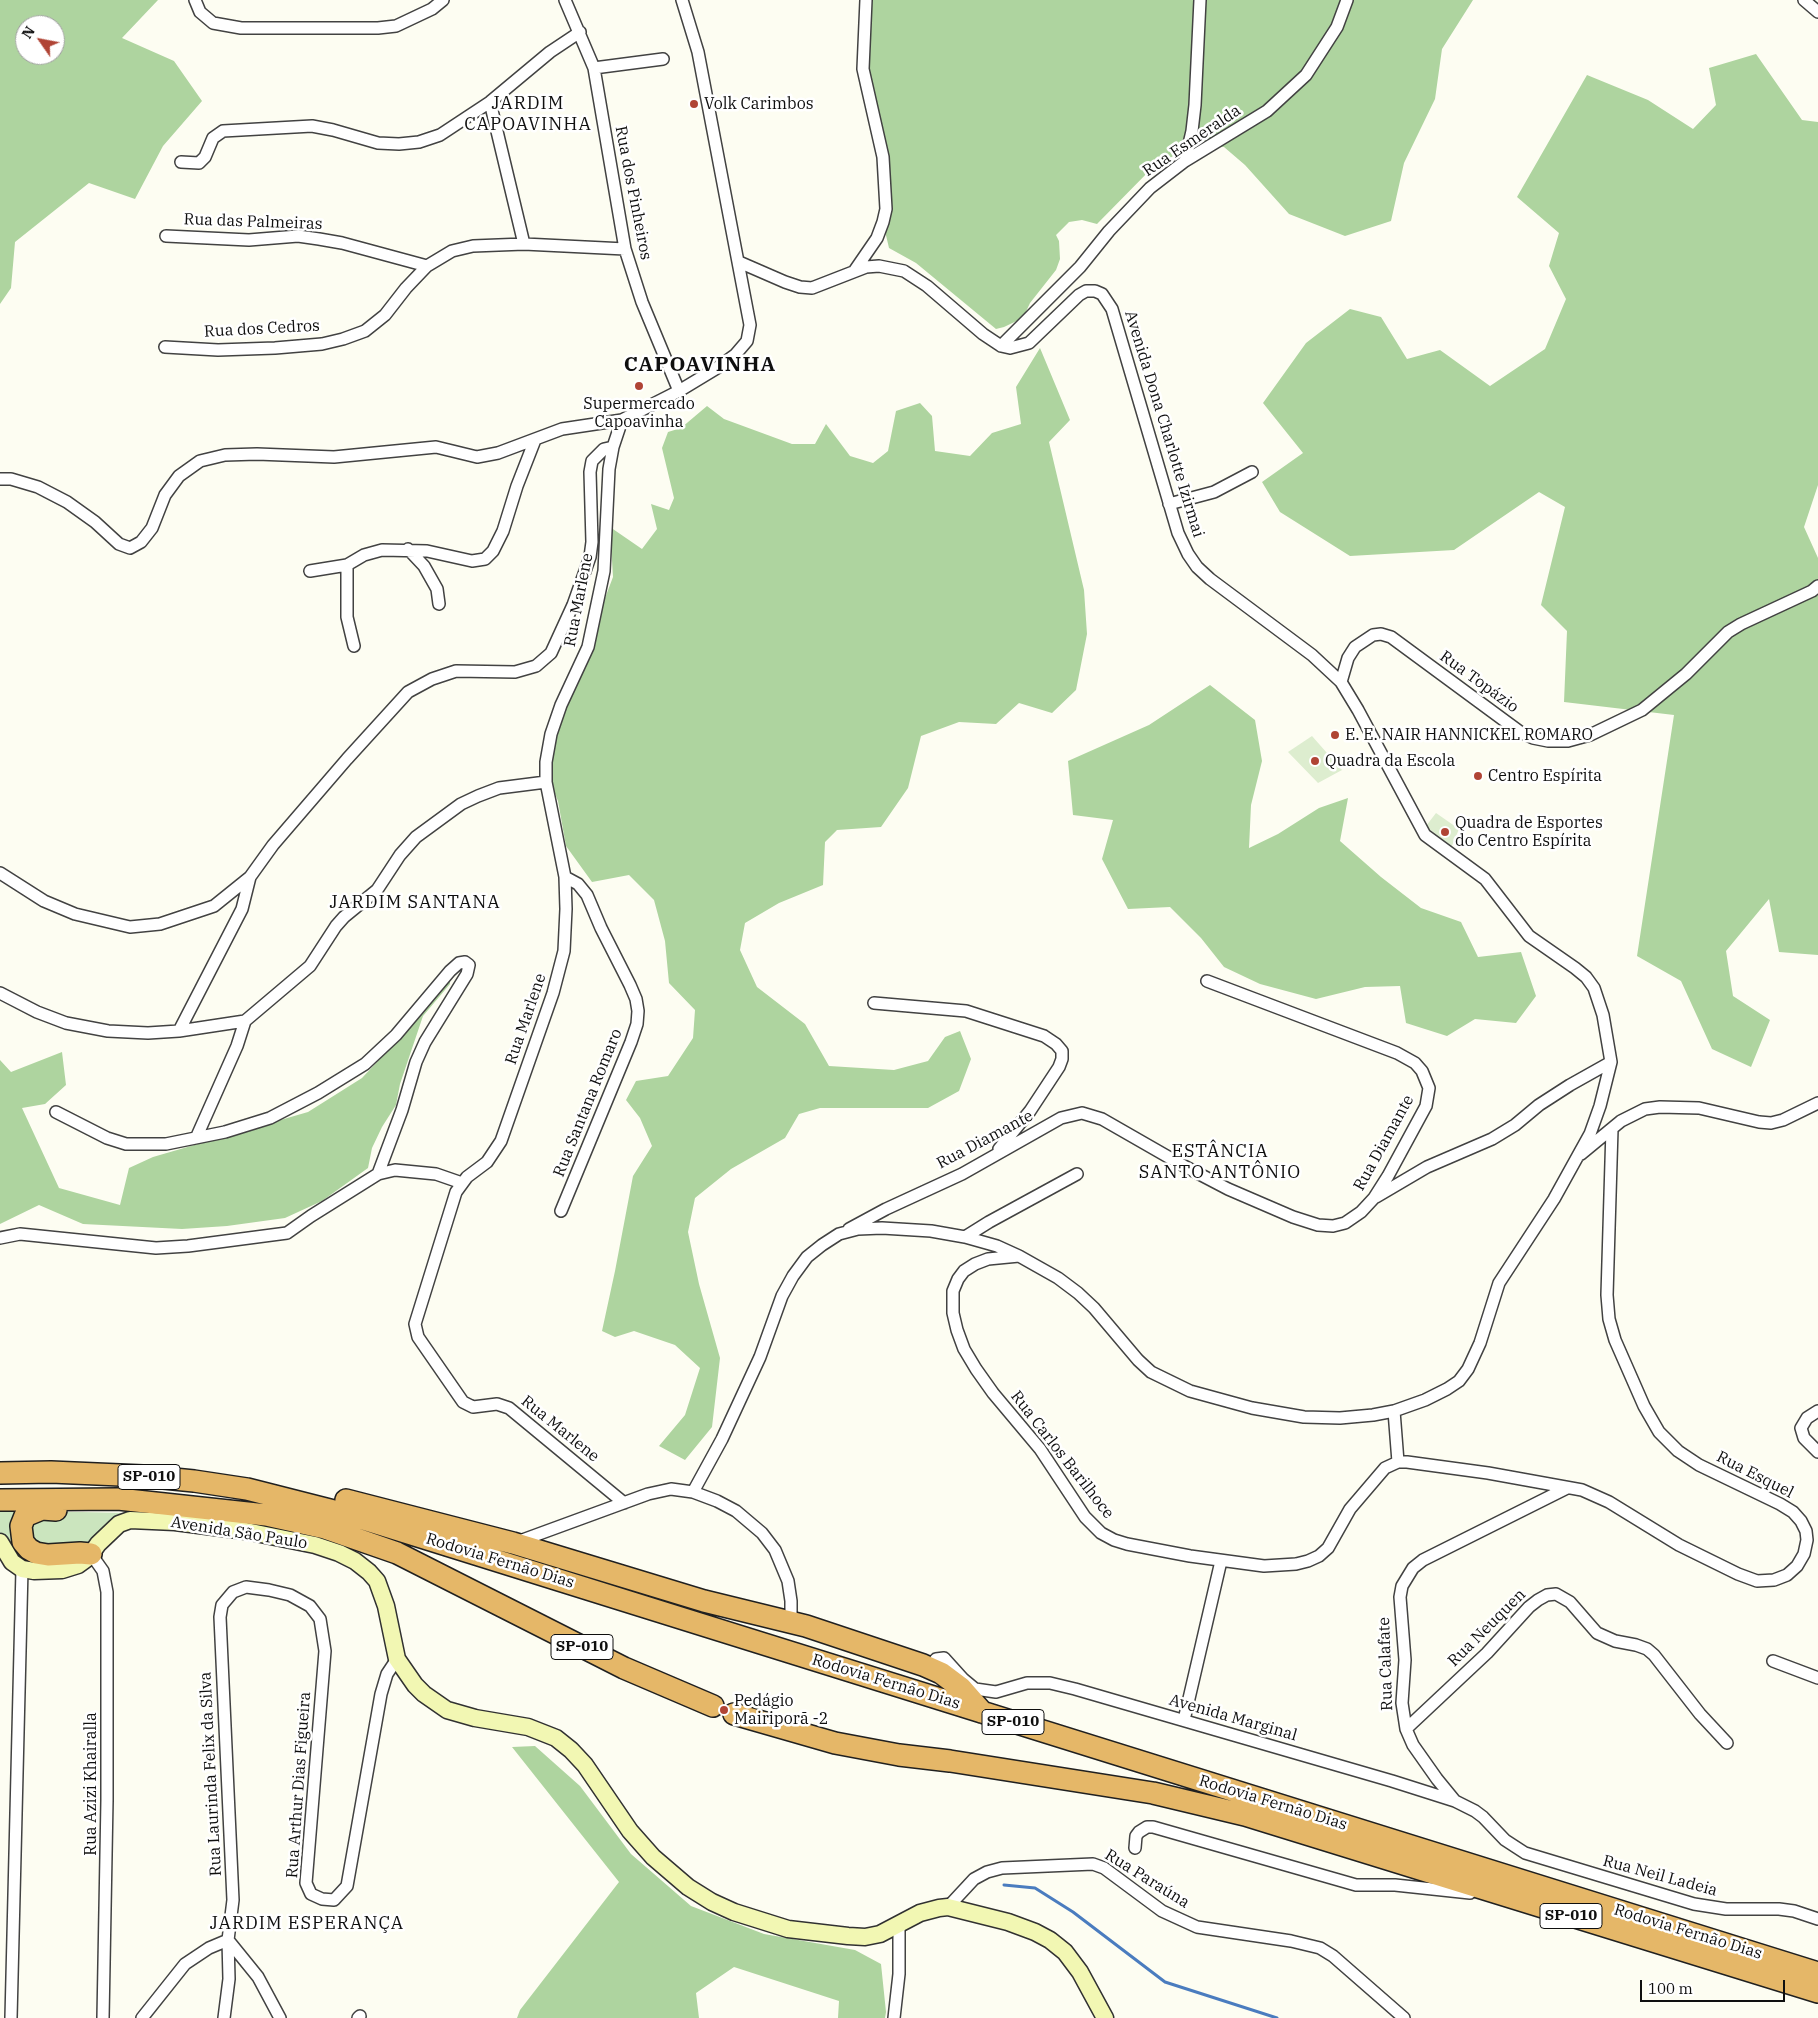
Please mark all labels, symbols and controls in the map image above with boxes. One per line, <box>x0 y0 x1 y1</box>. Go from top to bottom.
north arrow <box>15 15 65 65</box>
text: N <box>18 23 39 42</box>
district label: JARDIM CAPOAVINHA <box>463 93 593 136</box>
place label: Volk Carimbos <box>704 94 814 114</box>
marker: Volk Carimbos <box>688 98 700 110</box>
street label: Rua Esmeralda <box>1139 101 1245 181</box>
street label: Rua dos Pinheiros <box>611 124 655 262</box>
street label: Rua das Palmeiras <box>183 210 323 234</box>
street label: Avenida Dona Charlotte Izirmai <box>1120 308 1208 540</box>
street label: Rua dos Cedros <box>204 316 320 342</box>
district label: CAPOAVINHA <box>623 352 777 378</box>
marker: Supermercado Capoavinha <box>633 380 645 392</box>
place label: Supermercado Capoavinha <box>583 394 695 432</box>
street label: Rua Marlene <box>561 552 597 648</box>
street label: Rua Topázio <box>1436 647 1522 717</box>
place label: E. E. NAIR HANNICKEL ROMARO <box>1345 725 1593 745</box>
marker: E. E. NAIR HANNICKEL ROMARO <box>1329 729 1341 741</box>
place label: Quadra da Escola <box>1325 751 1455 771</box>
marker: Quadra da Escola <box>1309 755 1321 767</box>
place label: Centro Espírita <box>1488 766 1602 786</box>
marker: Centro Espírita <box>1472 770 1484 782</box>
place label: Quadra de Esportes do Centro Espírita <box>1455 813 1603 851</box>
marker: Quadra de Esportes do Centro Espírita <box>1439 826 1451 838</box>
district label: JARDIM SANTANA <box>328 892 502 914</box>
street label: Rua Marlene <box>501 971 551 1067</box>
street label: Rua Santana Romaro <box>549 1026 627 1180</box>
street label: Rua Diamante <box>1350 1092 1418 1194</box>
street label: Rua Diamante <box>933 1107 1037 1173</box>
district label: ESTÂNCIA SANTO ANTÔNIO <box>1137 1141 1303 1184</box>
street label: Rua Carlos Barilhoce <box>1006 1387 1118 1523</box>
street label: Rua Marlene <box>517 1392 603 1466</box>
street label: Rua Esquel <box>1713 1447 1797 1503</box>
road number: SP-010 <box>118 1464 180 1490</box>
street label: Avenida São Paulo <box>169 1513 309 1553</box>
street label: Rodovia Fernão Dias <box>424 1529 576 1593</box>
street label: Rua Neuquen <box>1444 1585 1530 1671</box>
street label: Rua Calafate <box>1375 1617 1397 1711</box>
road number: SP-010 <box>551 1634 613 1660</box>
street label: Rodovia Fernão Dias <box>810 1650 962 1714</box>
street label: Rua Laurinda Felix da Silva <box>196 1671 226 1877</box>
street label: Rua Arthur Dias Figueira <box>283 1691 315 1879</box>
place label: Pedágio Mairiporã -2 <box>734 1691 828 1729</box>
street label: Avenida Marginal <box>1167 1691 1299 1745</box>
marker: Pedágio Mairiporã -2 <box>718 1704 730 1716</box>
road number: SP-010 <box>982 1710 1044 1734</box>
street label: Rua Azizi Khairalla <box>81 1712 101 1856</box>
street label: Rodovia Fernão Dias <box>1197 1771 1349 1835</box>
street label: Rua Paraúna <box>1101 1845 1193 1913</box>
street label: Rua Neil Ladeia <box>1601 1851 1719 1901</box>
street label: Rodovia Fernão Dias <box>1612 1900 1764 1964</box>
road number: SP-010 <box>1540 1904 1602 1928</box>
district label: JARDIM ESPERANÇA <box>208 1913 406 1935</box>
scale bar <box>1643 1970 1788 2002</box>
text: 100 m <box>1648 1979 1693 1998</box>

